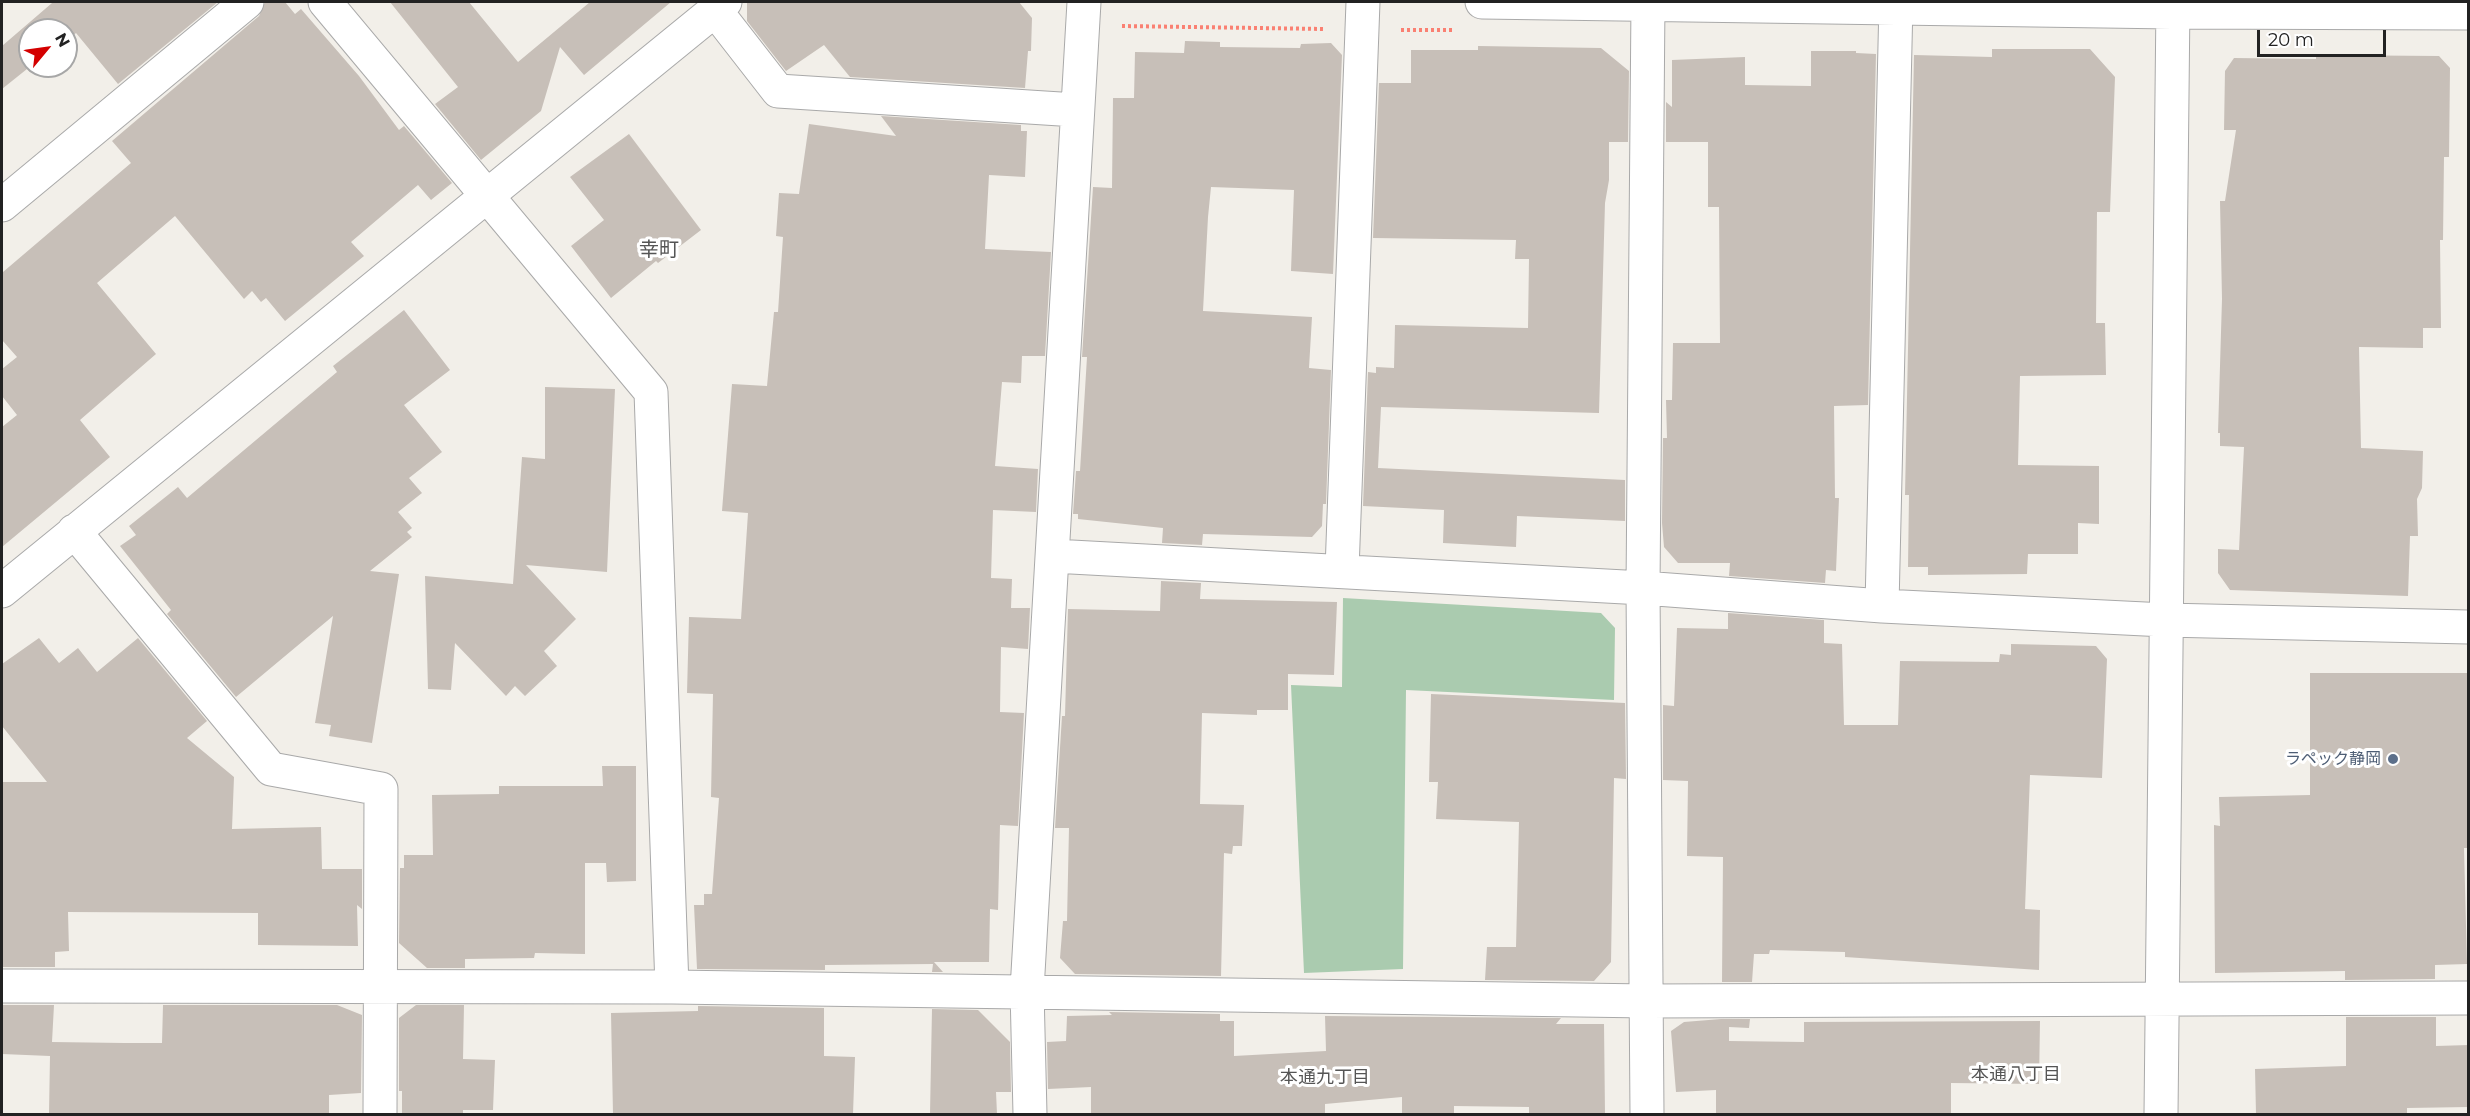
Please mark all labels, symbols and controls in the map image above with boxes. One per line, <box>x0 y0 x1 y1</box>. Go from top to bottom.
north arrow <box>18 18 78 78</box>
scale bar <box>2260 18 2389 56</box>
text: 20 m <box>2268 29 2314 51</box>
text: N <box>51 30 74 50</box>
district label: 幸町 <box>639 238 679 262</box>
place label: ラペック静岡 <box>2285 749 2381 769</box>
marker: ラペック静岡 <box>2386 752 2400 766</box>
district label: 本通八丁目 <box>1971 1064 2061 1086</box>
district label: 本通九丁目 <box>1280 1067 1370 1089</box>

